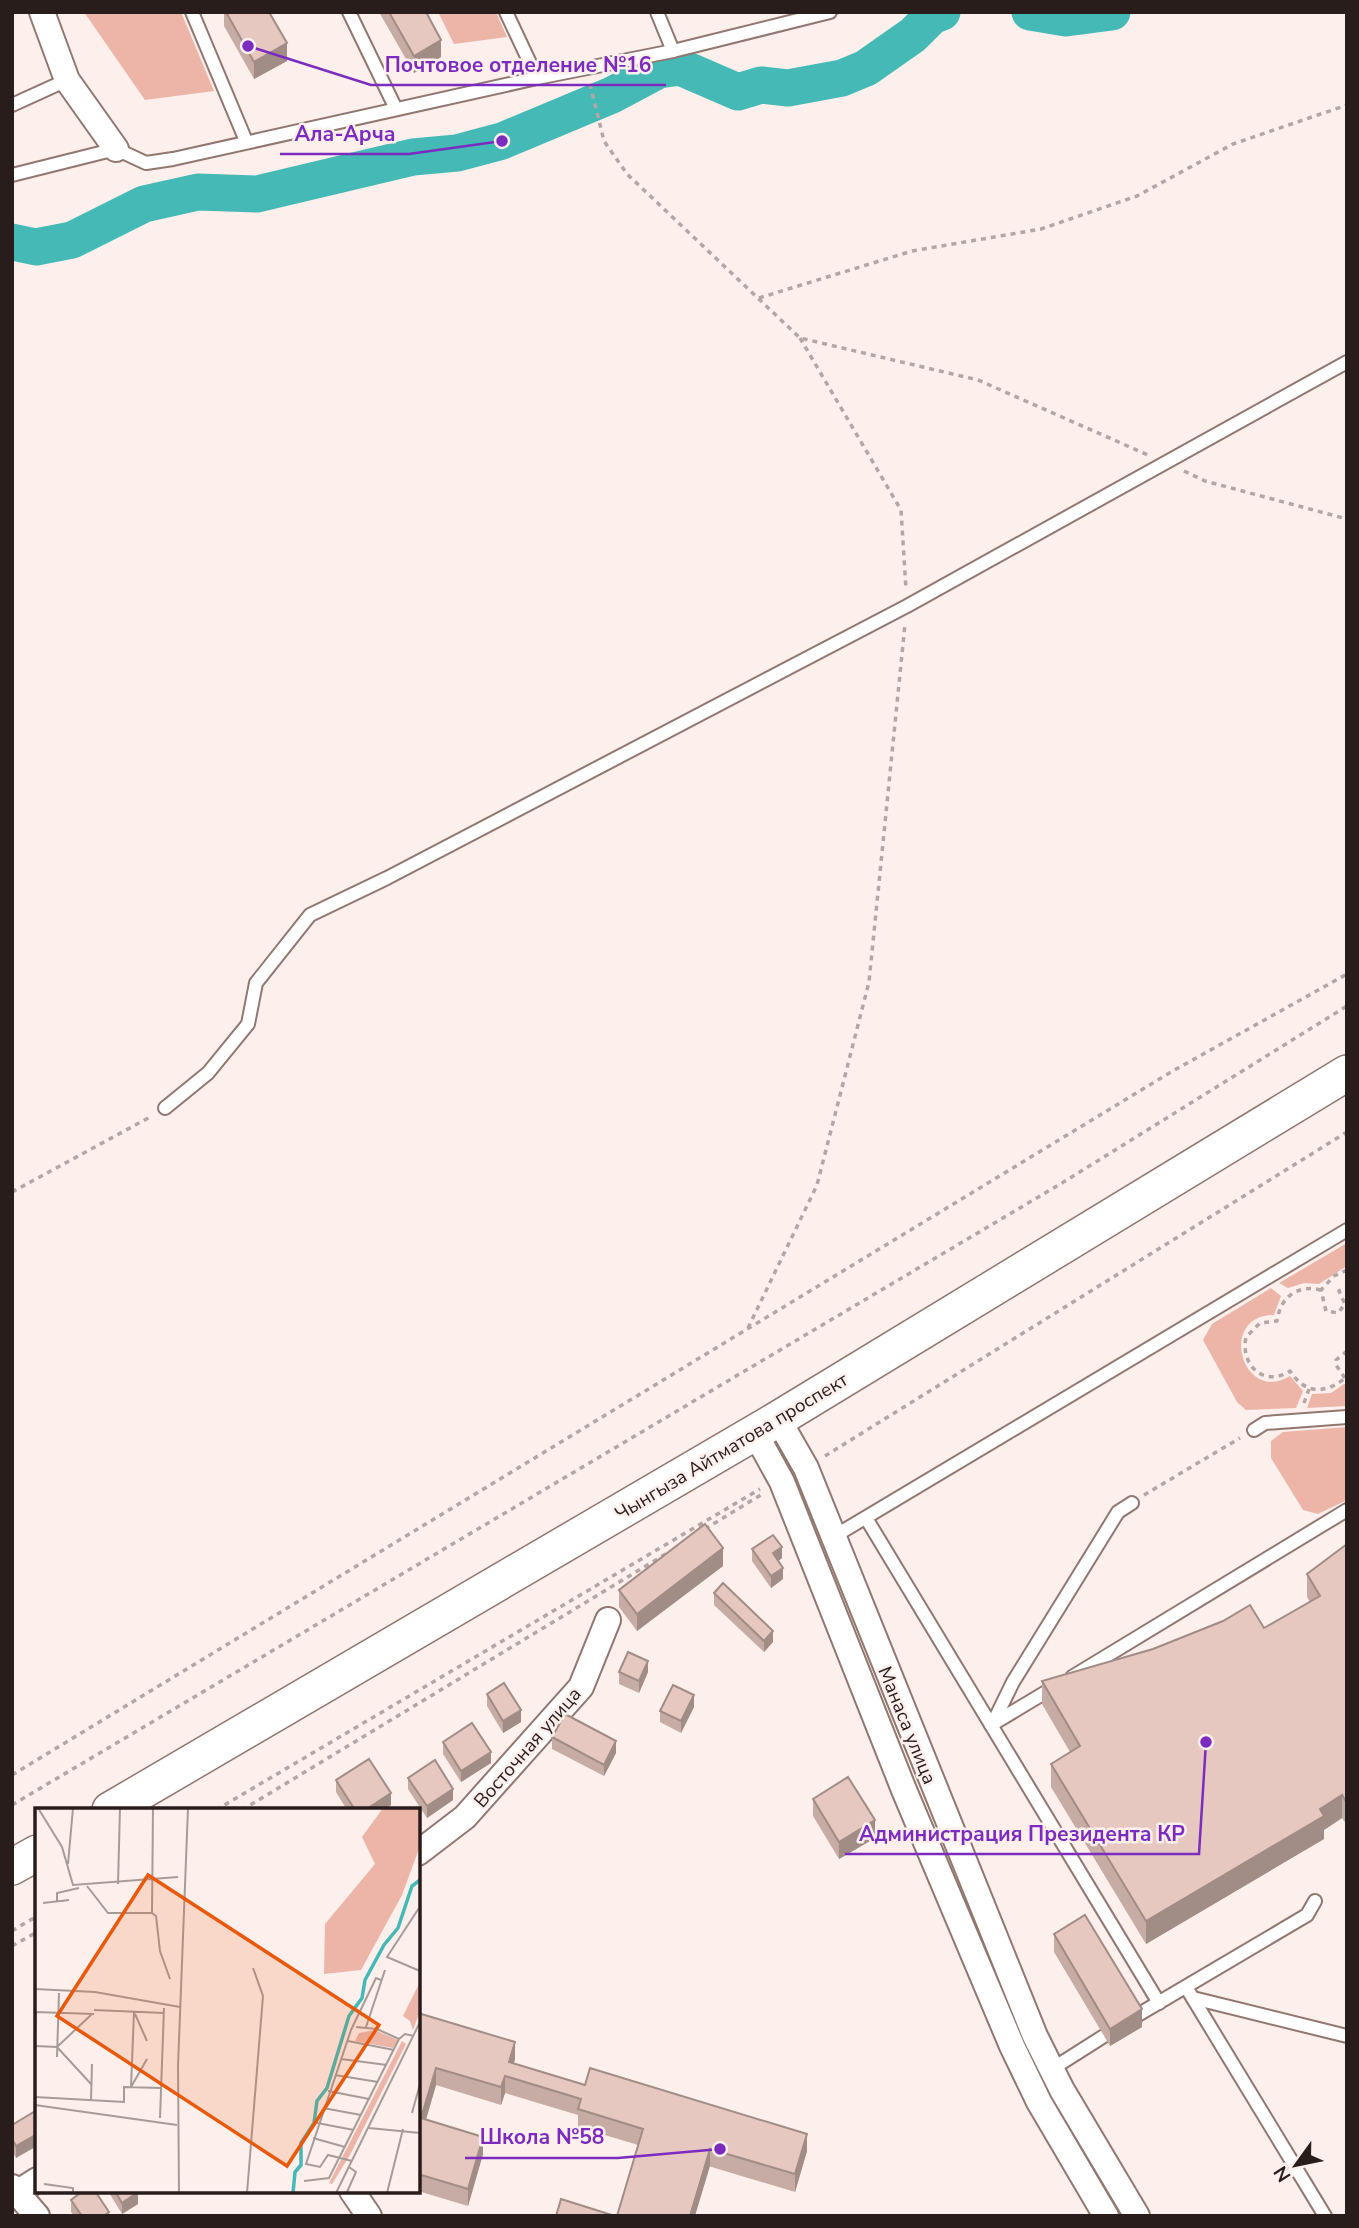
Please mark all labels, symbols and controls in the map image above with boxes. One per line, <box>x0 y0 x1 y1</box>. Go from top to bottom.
callout: Почтовое отделение №16 <box>371 43 666 85</box>
text: Почтовое отделение №16 <box>385 51 651 79</box>
callout: Ала-Арча <box>280 112 409 154</box>
text: Ала-Арча <box>294 120 396 148</box>
street label: Чынгыза Айтматова проспект <box>610 1367 853 1527</box>
street label: Манаса улица <box>872 1663 943 1788</box>
street label: Восточная улица <box>468 1682 587 1813</box>
inset map <box>35 1808 420 2193</box>
callout: Администрация Президента КР <box>845 1812 1199 1854</box>
text: Администрация Президента КР <box>859 1820 1185 1848</box>
callout: Школа №58 <box>465 2116 618 2158</box>
text: Школа №58 <box>480 2123 604 2151</box>
north arrow <box>1261 2130 1331 2200</box>
text: N <box>1268 2161 1297 2187</box>

